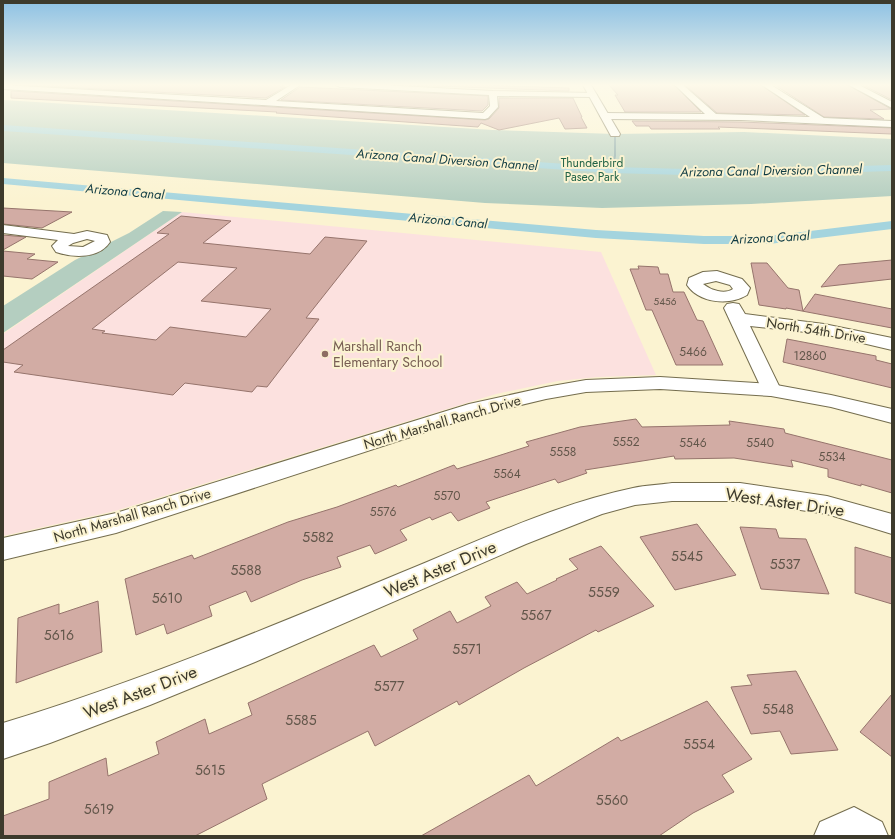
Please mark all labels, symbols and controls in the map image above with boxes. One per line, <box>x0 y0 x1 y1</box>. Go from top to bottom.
water label: Arizona Canal Diversion Channel <box>355 144 539 175</box>
park label: Thunderbird Paseo Park <box>561 154 623 186</box>
water label: Arizona Canal Diversion Channel <box>679 159 863 182</box>
water label: Arizona Canal <box>84 179 166 204</box>
water label: Arizona Canal <box>407 208 489 233</box>
water label: Arizona Canal <box>729 226 811 249</box>
house number: 5456 <box>654 294 677 309</box>
street label: North 54th Drive <box>765 312 867 348</box>
place label: Marshall Ranch Elementary School <box>333 336 443 372</box>
house number: 5466 <box>679 343 707 361</box>
house number: 12860 <box>794 347 826 365</box>
marker: Marshall Ranch Elementary School <box>320 349 330 359</box>
street label: North Marshall Ranch Drive <box>361 390 523 454</box>
house number: 5552 <box>612 433 640 451</box>
house number: 5546 <box>679 434 707 452</box>
house number: 5540 <box>746 434 774 452</box>
house number: 5558 <box>550 443 576 461</box>
house number: 5534 <box>818 448 846 466</box>
house number: 5564 <box>493 465 521 483</box>
street label: West Aster Drive <box>724 482 846 522</box>
street label: North Marshall Ranch Drive <box>51 483 213 547</box>
house number: 5570 <box>433 487 461 505</box>
house number: 5576 <box>370 503 396 521</box>
house number: 5582 <box>302 527 334 547</box>
street label: West Aster Drive <box>380 534 500 603</box>
house number: 5545 <box>671 546 703 566</box>
house number: 5537 <box>770 554 801 574</box>
house number: 5588 <box>230 560 262 580</box>
house number: 5559 <box>588 582 620 602</box>
house number: 5610 <box>152 588 182 608</box>
house number: 5567 <box>520 605 552 625</box>
house number: 5616 <box>44 625 74 645</box>
house number: 5571 <box>452 639 482 659</box>
street label: West Aster Drive <box>80 659 200 725</box>
house number: 5577 <box>374 676 405 696</box>
house number: 5548 <box>762 699 794 719</box>
house number: 5585 <box>285 710 317 730</box>
house number: 5554 <box>683 734 715 754</box>
house number: 5615 <box>195 760 225 780</box>
house number: 5560 <box>596 790 628 810</box>
house number: 5619 <box>84 799 114 819</box>

